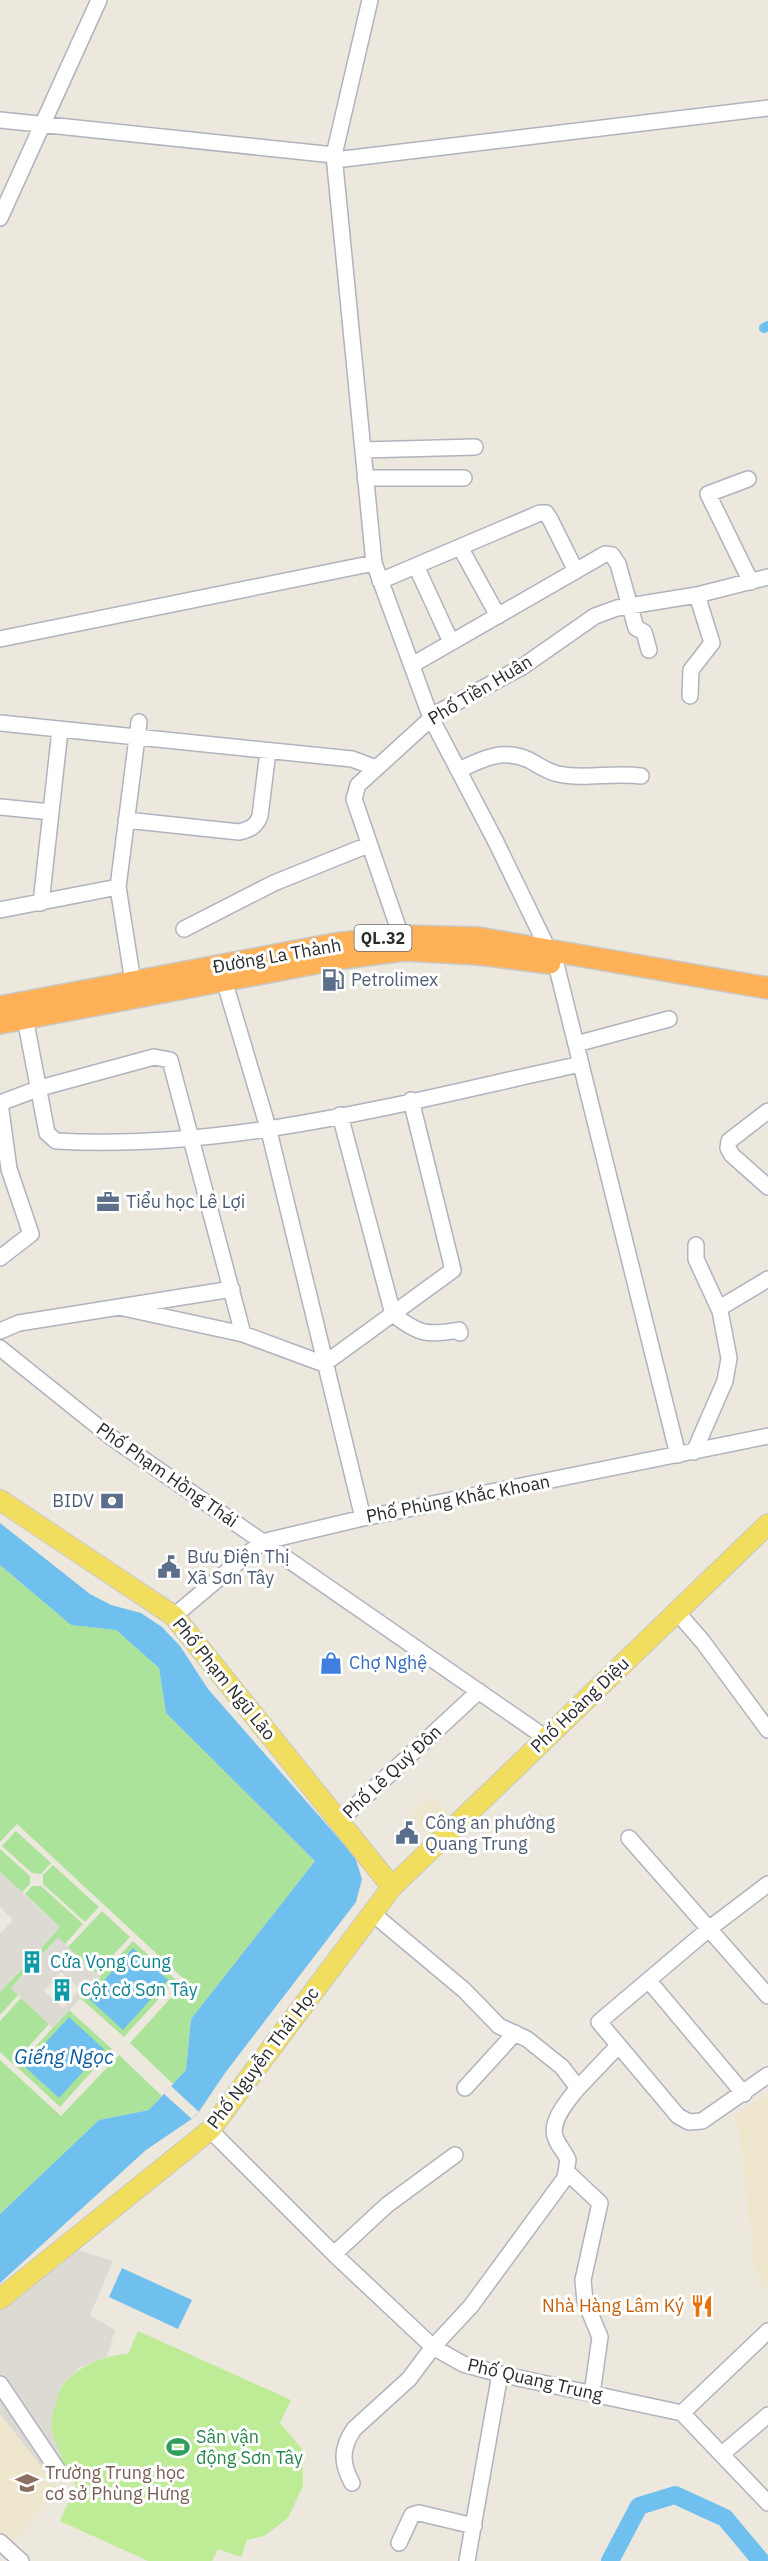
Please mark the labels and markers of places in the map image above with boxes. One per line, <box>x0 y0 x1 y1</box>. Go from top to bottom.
fuel station icon: Petrolimex <box>320 967 346 993</box>
place label: Petrolimex <box>351 968 438 991</box>
office icon: Tiểu học Lê Lợi <box>95 1189 121 1215</box>
place label: Tiểu học Lê Lợi <box>126 1190 245 1213</box>
bank icon: BIDV <box>99 1488 125 1514</box>
place label: BIDV <box>52 1489 94 1512</box>
place label: Bưu Điện Thị Xã Sơn Tây <box>187 1545 289 1589</box>
public building icon: Bưu Điện Thị Xã Sơn Tây <box>156 1554 182 1580</box>
shop icon: Chợ Nghệ <box>318 1650 344 1676</box>
place label: Chợ Nghệ <box>349 1651 427 1674</box>
place label: Công an phường Quang Trung <box>425 1811 556 1855</box>
public building icon: Công an phường Quang Trung <box>394 1820 420 1846</box>
building icon: Cửa Vọng Cung <box>19 1949 45 1975</box>
place label: Cửa Vọng Cung <box>50 1950 171 1973</box>
building icon: Cột cờ Sơn Tây <box>49 1977 75 2003</box>
place label: Cột cờ Sơn Tây <box>80 1978 198 2001</box>
restaurant icon: Nhà Hàng Lâm Ký <box>689 2293 715 2319</box>
place label: Nhà Hàng Lâm Ký <box>542 2294 684 2317</box>
place label: Sân vận động Sơn Tây <box>196 2425 303 2469</box>
sports icon: Sân vận động Sơn Tây <box>165 2434 191 2460</box>
place label: Trường Trung học cơ sở Phùng Hưng <box>45 2461 190 2505</box>
school or university icon: Trường Trung học cơ sở Phùng Hưng <box>14 2470 40 2496</box>

